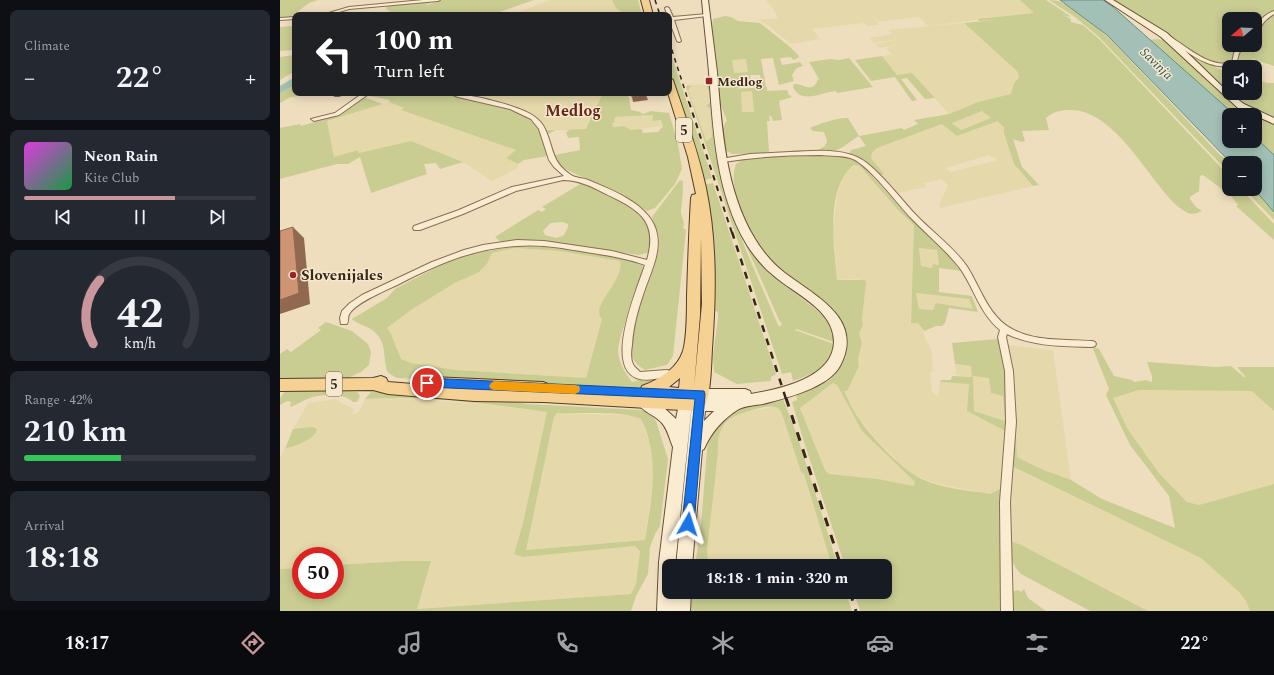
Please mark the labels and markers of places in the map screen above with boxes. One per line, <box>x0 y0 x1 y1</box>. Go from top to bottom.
place label: Medlog <box>717 72 763 92</box>
marker: Medlog <box>704 76 714 86</box>
place label: Slovenijales <box>301 264 383 287</box>
marker: Slovenijales <box>288 270 298 280</box>
pin <box>410 366 444 400</box>

